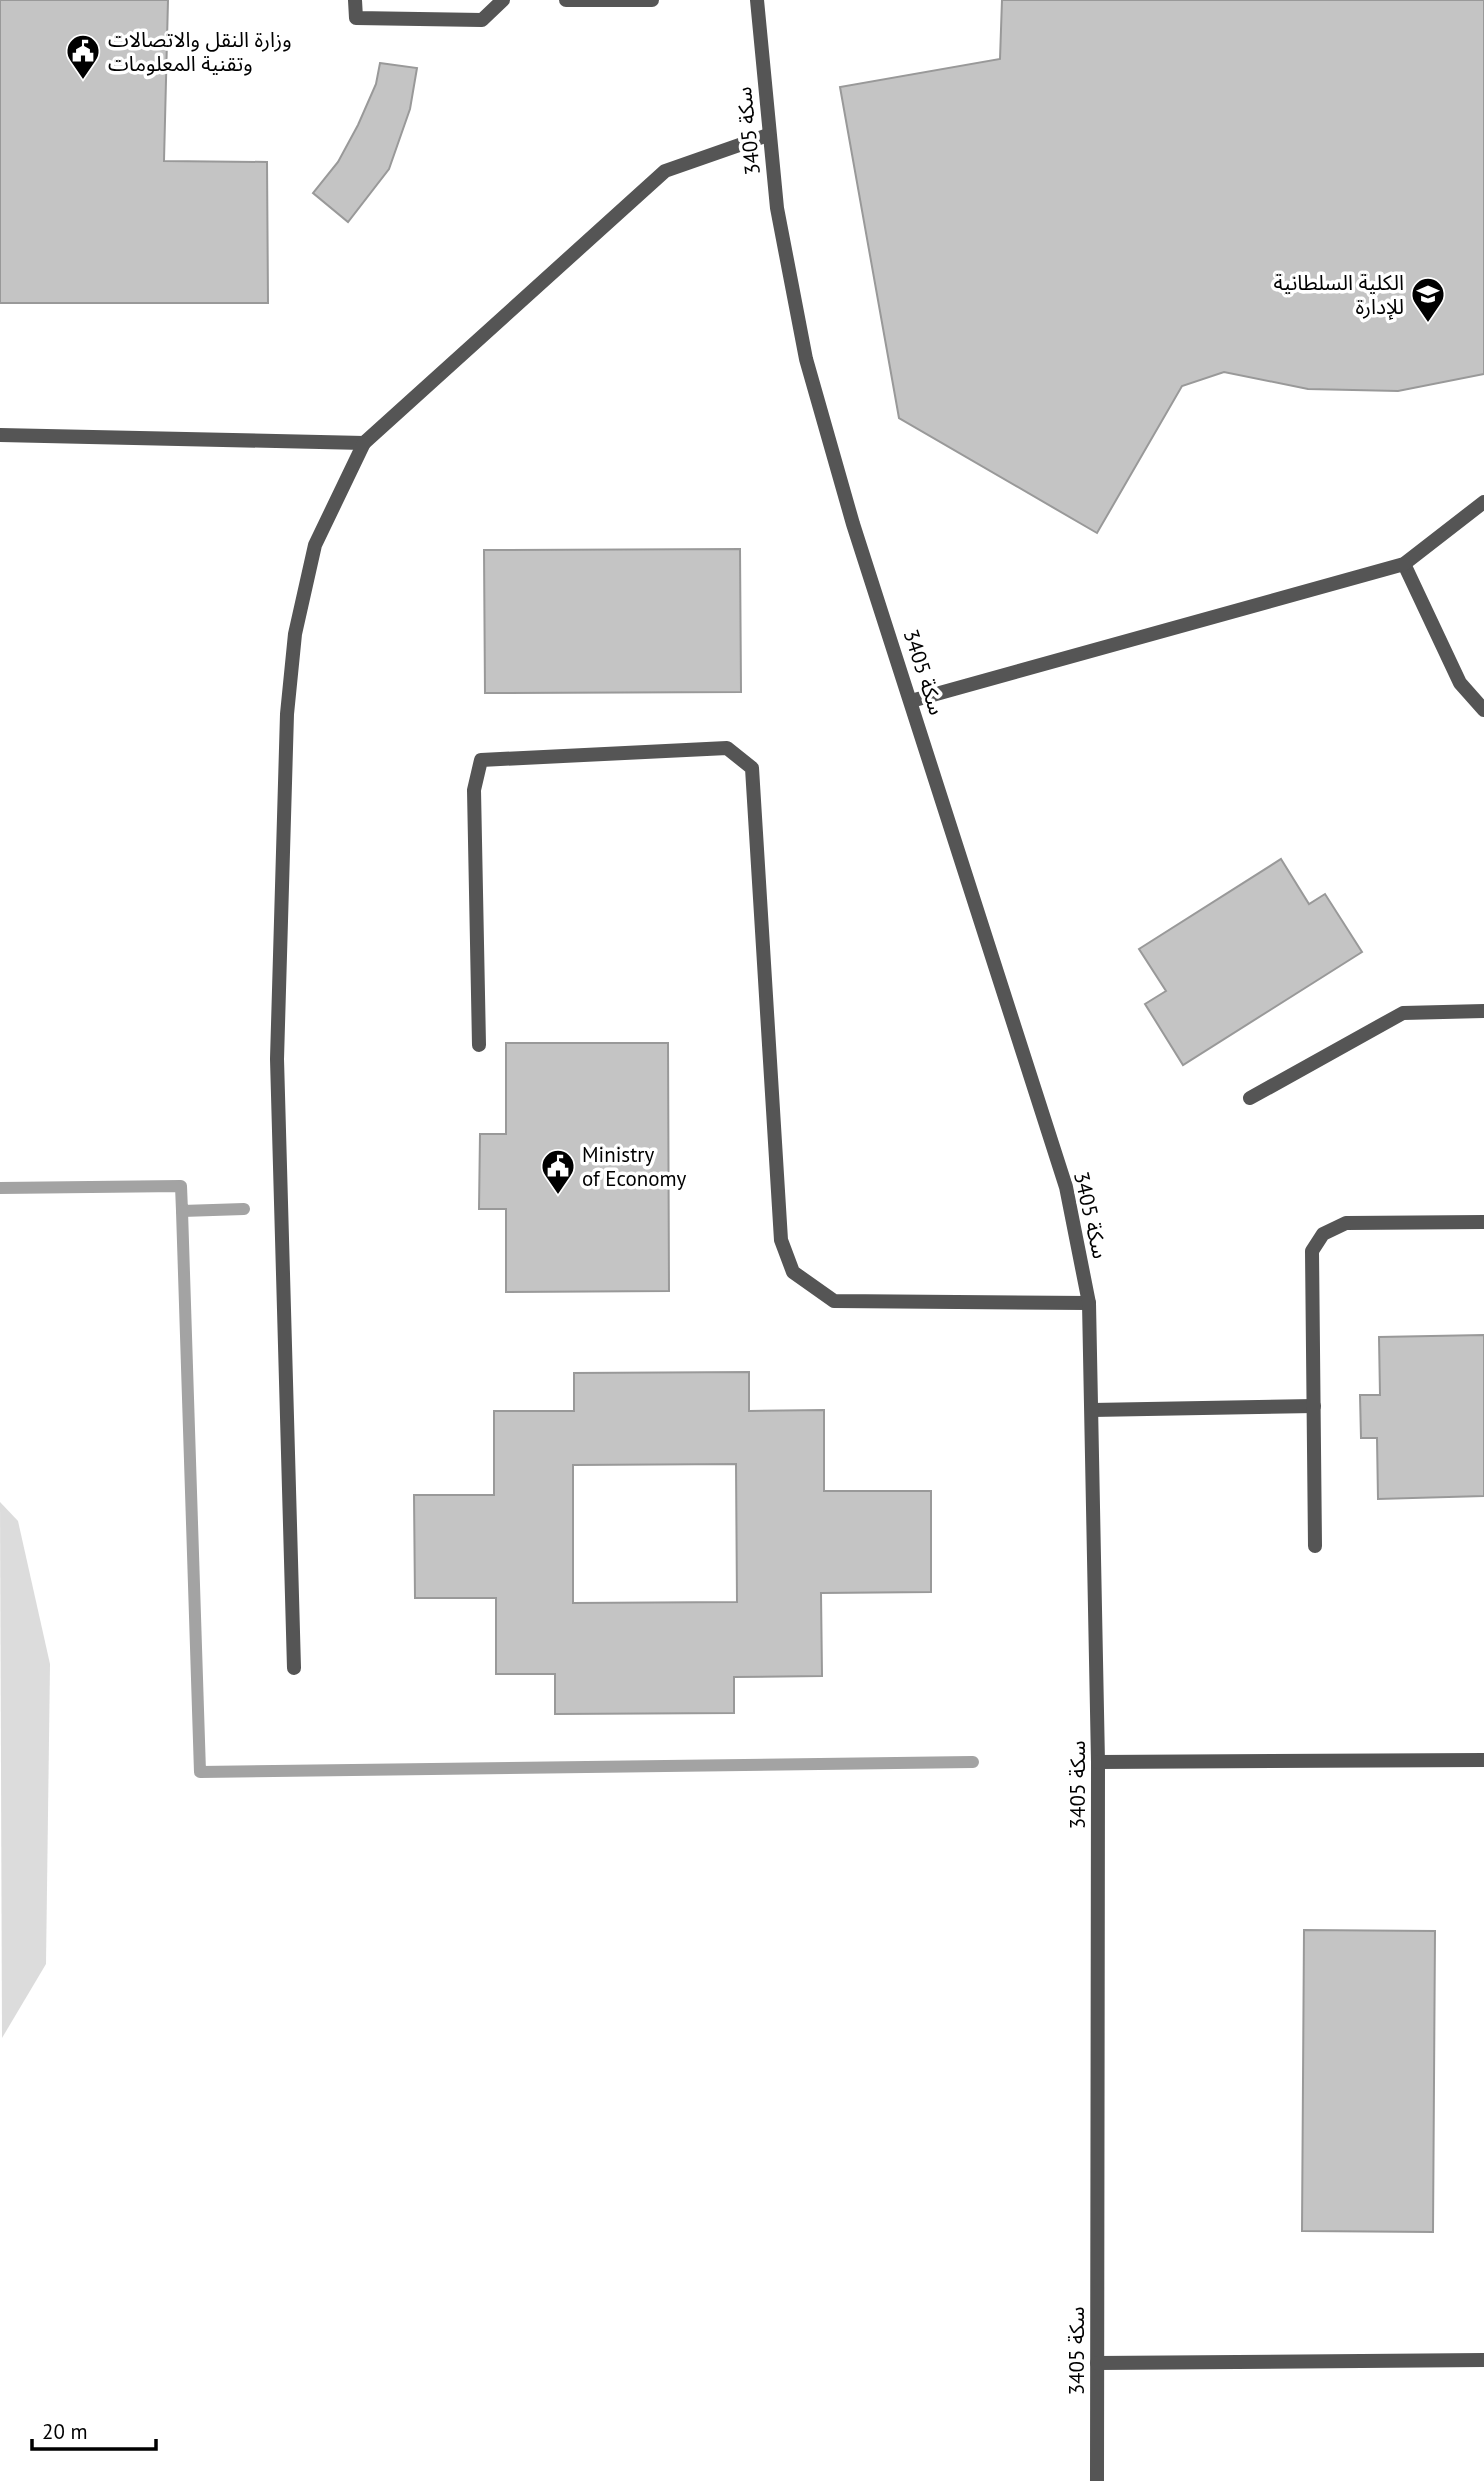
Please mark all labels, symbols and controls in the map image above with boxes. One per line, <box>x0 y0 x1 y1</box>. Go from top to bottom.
place label: وزارة النقل والاتصالات وتقنية المعلومات <box>108 26 292 77</box>
public building icon: وزارة النقل والاتصالات وتقنية المعلومات <box>64 32 102 81</box>
street label: سكة 3405 <box>730 85 766 177</box>
place label: الكلية السلطانية للإدارة <box>1274 269 1404 320</box>
school or university icon: الكلية السلطانية للإدارة <box>1409 275 1447 324</box>
street label: سكة 3405 <box>897 626 951 718</box>
place label: Ministry of Economy <box>582 1141 687 1192</box>
public building icon: Ministry of Economy <box>539 1147 577 1196</box>
street label: سكة 3405 <box>1068 1169 1114 1261</box>
street label: سكة 3405 <box>1064 1741 1091 1829</box>
street label: سكة 3405 <box>1063 2307 1090 2395</box>
scale bar <box>32 2408 156 2452</box>
text: 20 m <box>42 2418 88 2445</box>

